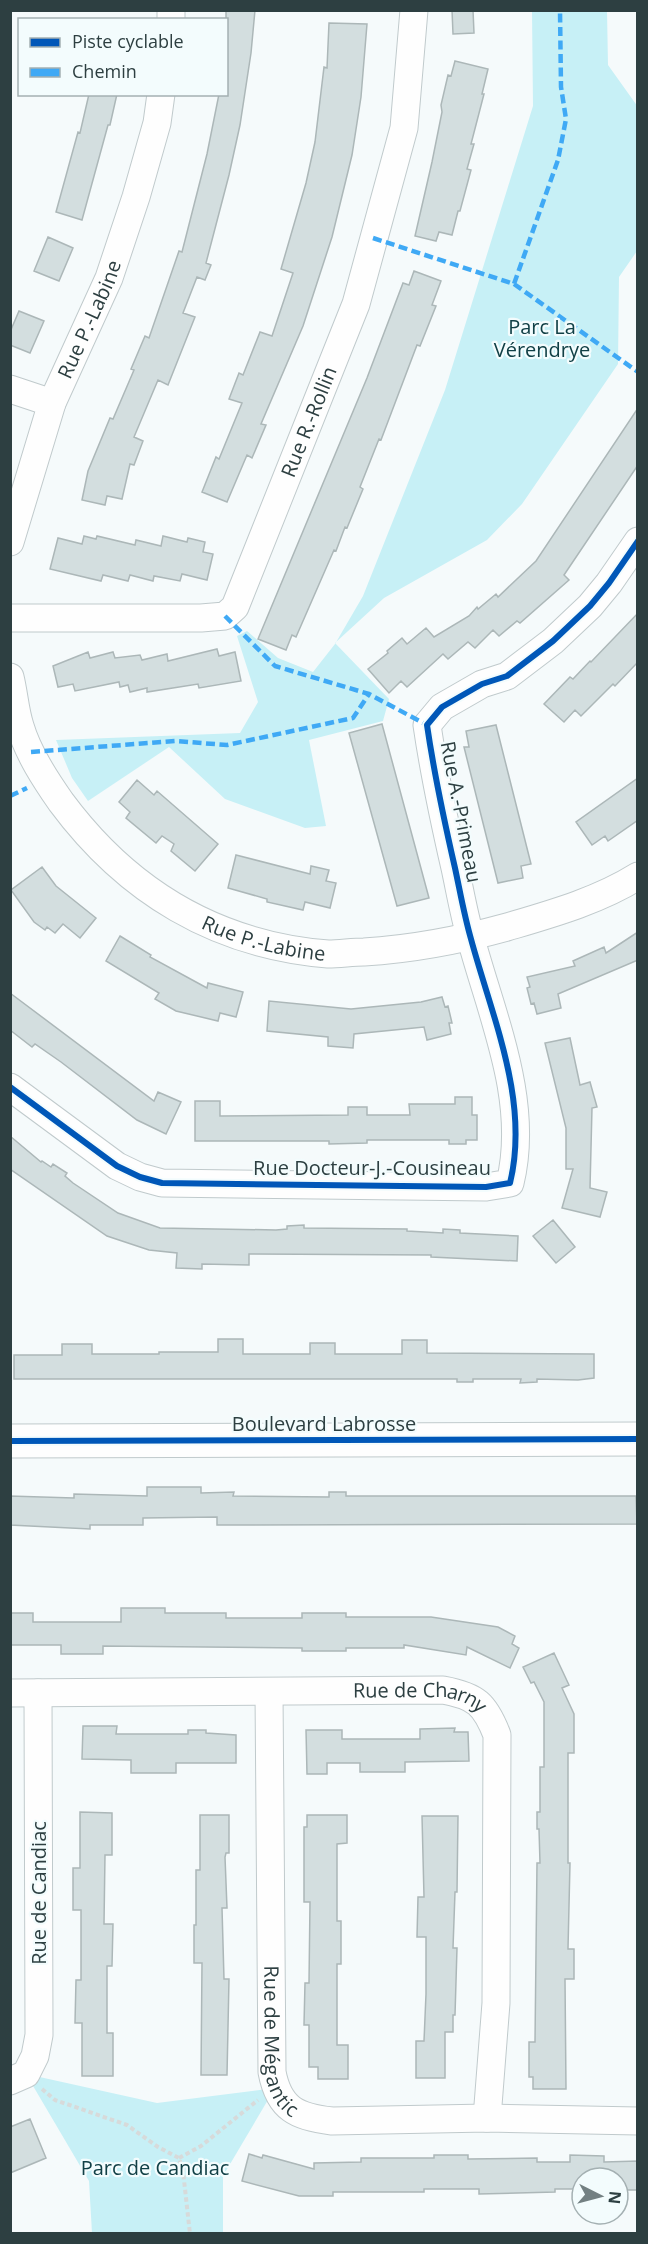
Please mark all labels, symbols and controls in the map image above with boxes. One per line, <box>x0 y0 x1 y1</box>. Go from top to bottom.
legend <box>18 18 228 96</box>
text: Piste cyclable <box>72 29 184 53</box>
text: Chemin <box>72 59 137 83</box>
street label: Rue P.-Labine <box>51 256 127 383</box>
park label: Parc La Vérendrye <box>494 313 590 363</box>
street label: Rue R.-Rollin <box>274 362 343 481</box>
street label: Rue A.-Primeau <box>435 739 488 885</box>
street label: Rue P.-Labine <box>198 909 327 967</box>
street label: Rue Docteur-J.-Cousineau <box>253 1154 491 1181</box>
street label: Boulevard Labrosse <box>232 1410 416 1437</box>
street label: Rue de Charny <box>353 1676 494 1719</box>
street label: Rue de Candiac <box>25 1821 52 1965</box>
street label: Rue de Mégantic <box>258 1965 304 2123</box>
park label: Parc de Candiac <box>81 2154 229 2181</box>
north arrow <box>570 2166 630 2226</box>
text: N <box>603 2190 627 2205</box>

